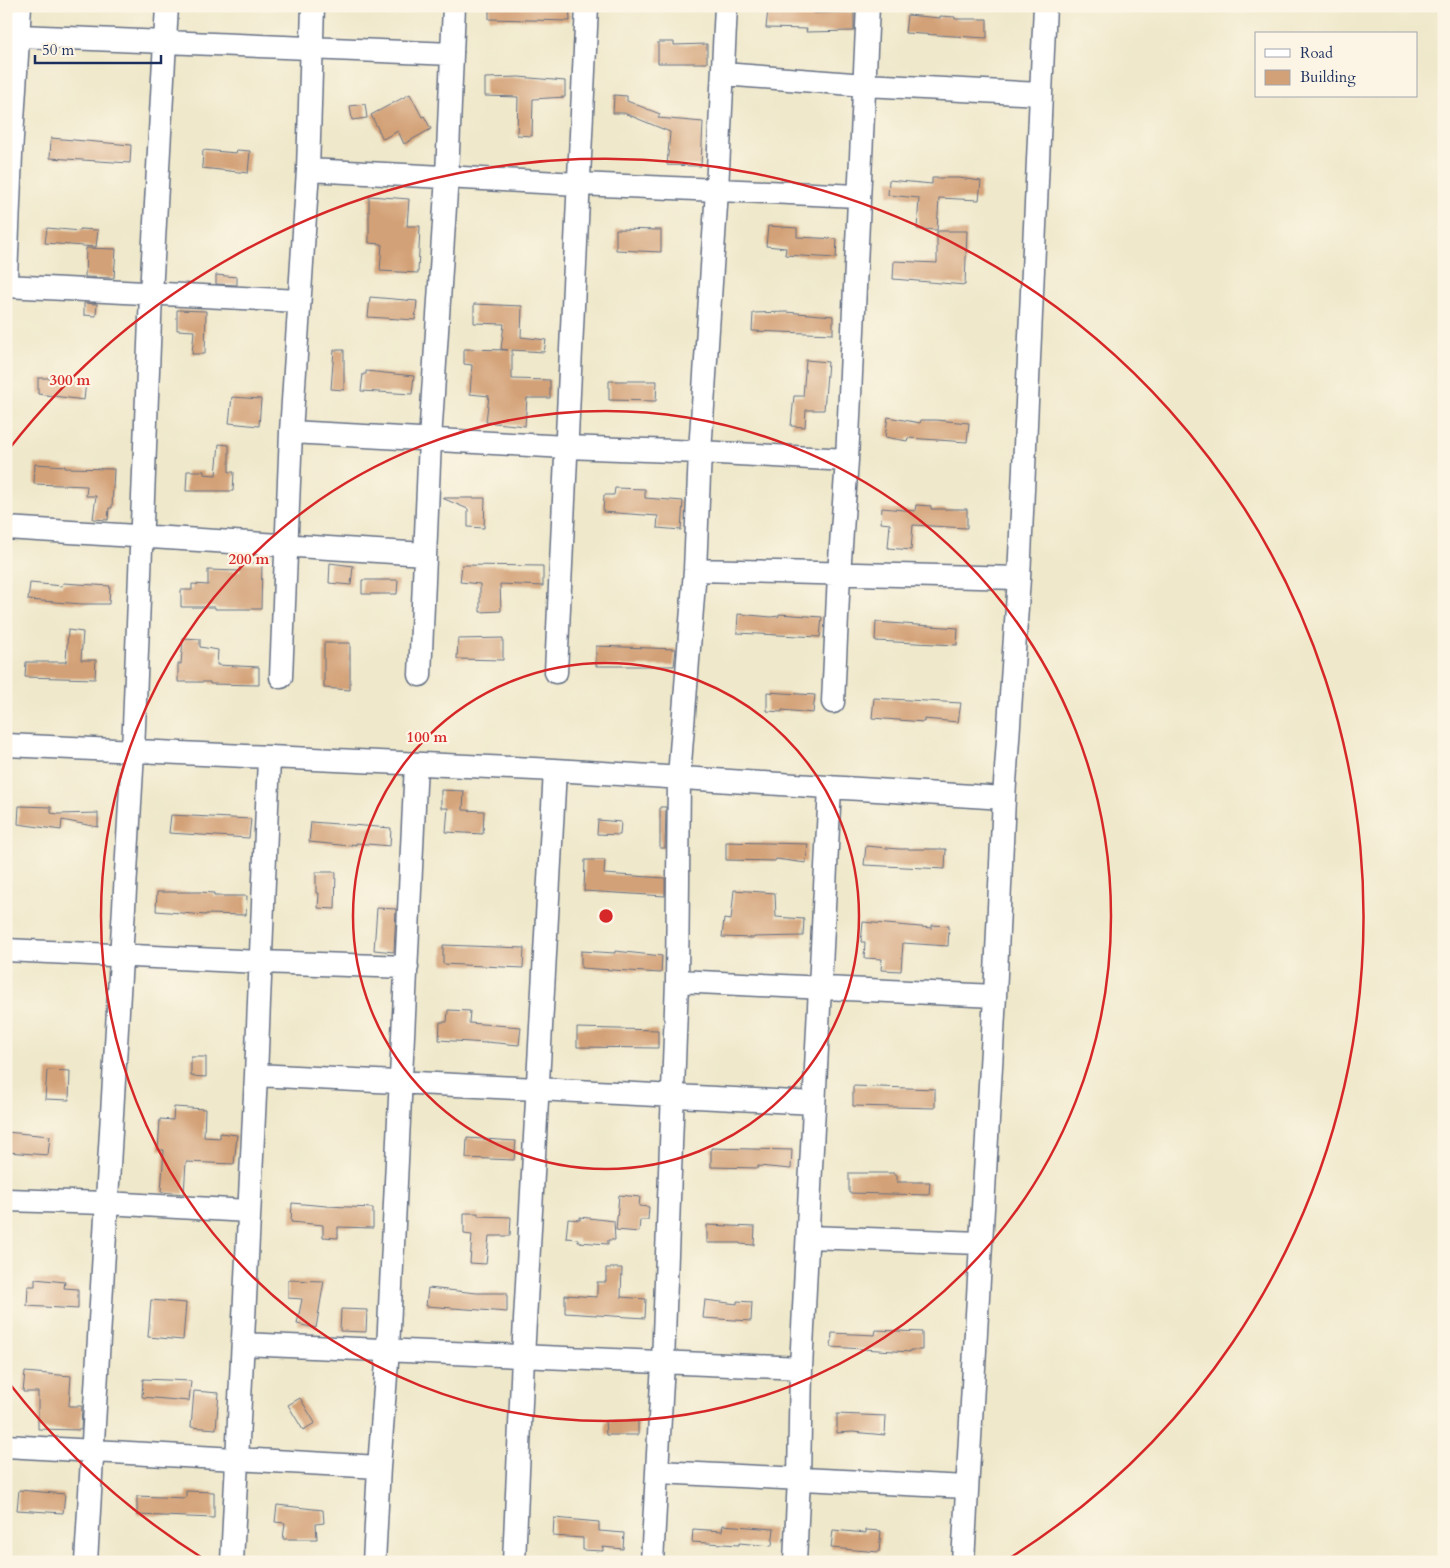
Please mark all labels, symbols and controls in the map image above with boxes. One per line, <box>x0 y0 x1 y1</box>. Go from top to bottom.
scale bar <box>35 32 161 64</box>
legend <box>1255 32 1418 98</box>
text: 50 m <box>42 40 74 60</box>
text: Road <box>1300 43 1333 63</box>
text: Building <box>1300 67 1356 87</box>
text: 300 m <box>50 370 91 390</box>
text: 200 m <box>229 549 270 569</box>
text: 100 m <box>407 727 448 747</box>
centre of rings <box>597 907 615 925</box>

